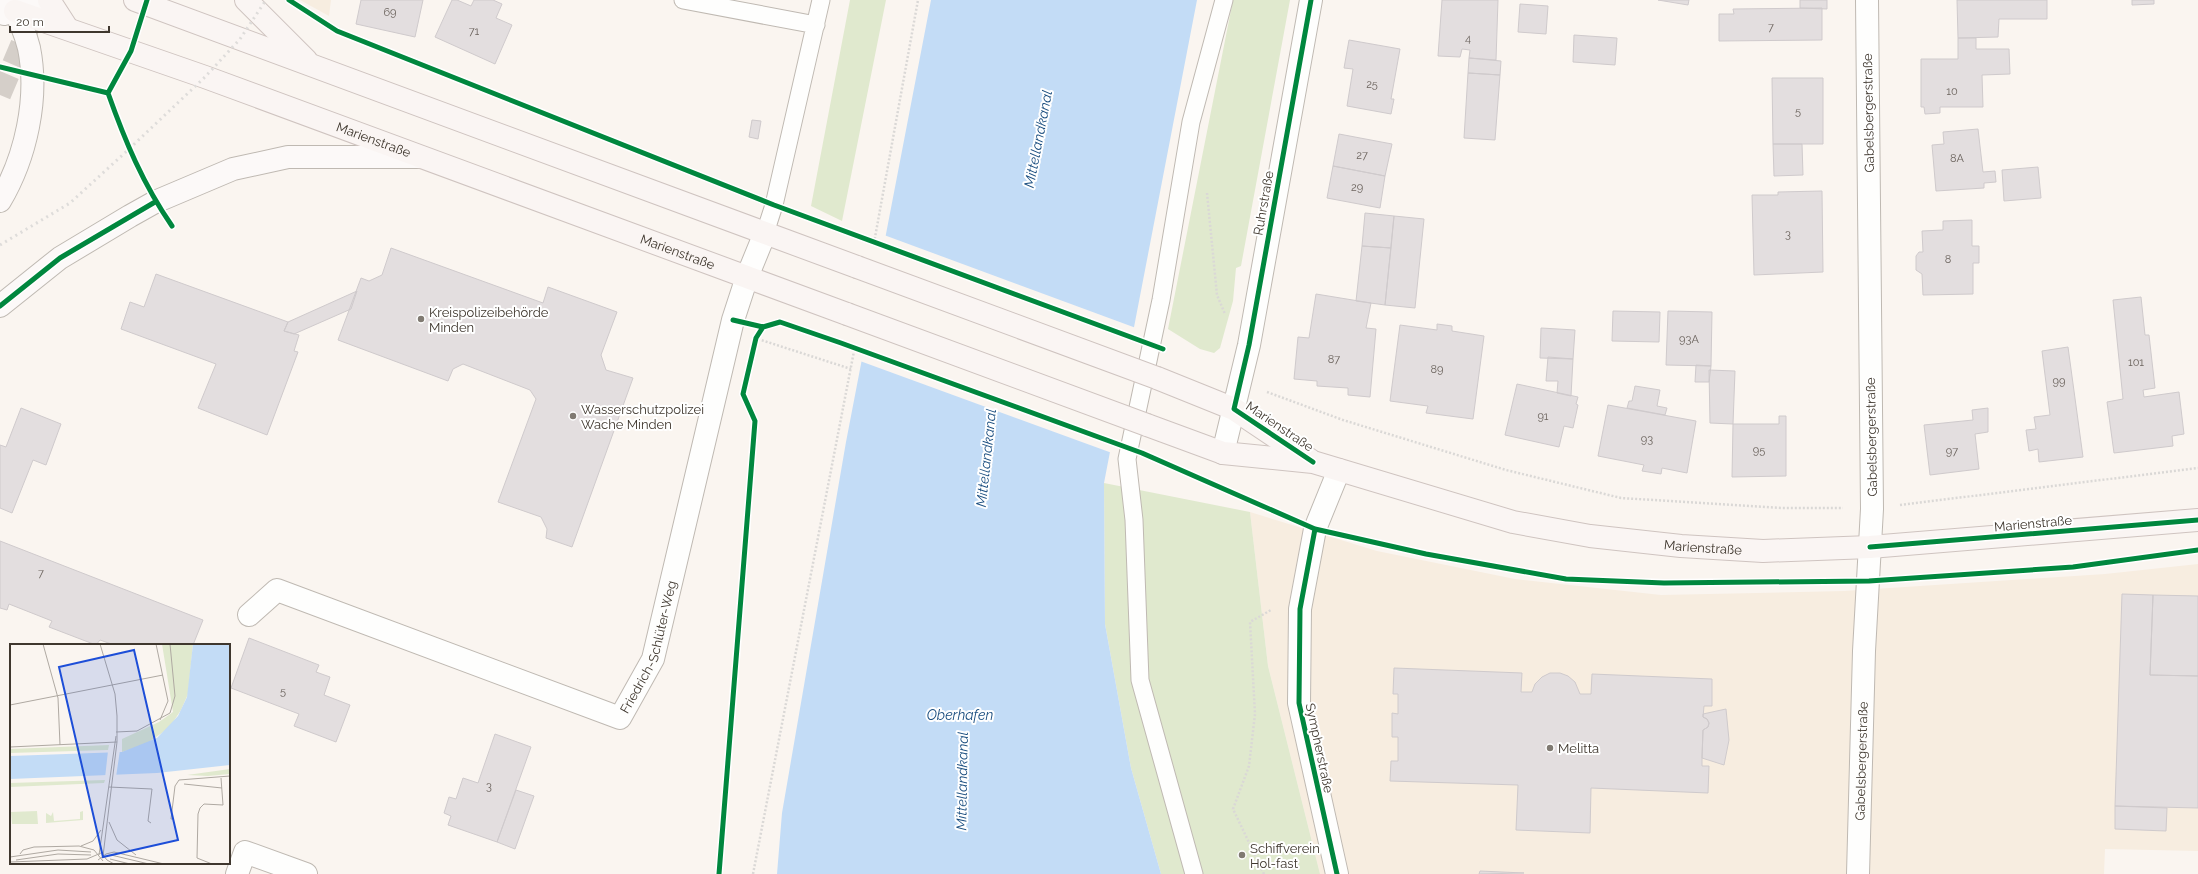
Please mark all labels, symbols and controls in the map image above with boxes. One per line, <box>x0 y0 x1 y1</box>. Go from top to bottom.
house number: 69 <box>383 6 397 19</box>
scale bar <box>10 8 109 34</box>
text: 20 m <box>16 15 44 29</box>
house number: 7 <box>1768 21 1774 34</box>
house number: 71 <box>469 25 480 38</box>
house number: 4 <box>1465 32 1471 45</box>
street label: Gabelsbergerstraße <box>1860 53 1877 173</box>
house number: 25 <box>1366 78 1378 91</box>
house number: 10 <box>1946 85 1958 98</box>
water label: Mittellandkanal <box>1021 89 1055 189</box>
house number: 5 <box>1795 105 1801 118</box>
street label: Marienstraße <box>334 119 413 160</box>
house number: 27 <box>1356 149 1368 162</box>
house number: 8A <box>1950 152 1964 165</box>
street label: Ruhrstraße <box>1250 169 1277 237</box>
house number: 29 <box>1351 181 1363 194</box>
house number: 3 <box>1785 228 1791 241</box>
street label: Marienstraße <box>638 231 717 273</box>
house number: 8 <box>1945 253 1951 266</box>
place label: Kreispolizeibehörde Minden <box>429 305 549 335</box>
marker: Kreispolizeibehörde Minden <box>416 314 426 324</box>
house number: 93A <box>1679 333 1699 346</box>
house number: 87 <box>1328 353 1340 366</box>
house number: 101 <box>2128 356 2144 369</box>
house number: 89 <box>1431 363 1443 376</box>
house number: 99 <box>2053 375 2065 388</box>
street label: Gabelsbergerstraße <box>1863 377 1880 497</box>
street label: Marienstraße <box>1243 398 1317 455</box>
place label: Wasserschutzpolizei Wache Minden <box>581 402 704 432</box>
water label: Mittellandkanal <box>973 408 999 508</box>
house number: 91 <box>1537 410 1549 423</box>
marker: Wasserschutzpolizei Wache Minden <box>568 411 578 421</box>
house number: 93 <box>1641 433 1653 446</box>
house number: 95 <box>1753 444 1765 457</box>
house number: 97 <box>1946 445 1958 458</box>
street label: Marienstraße <box>1993 513 2073 534</box>
street label: Marienstraße <box>1663 537 1743 558</box>
house number: 7 <box>38 567 44 580</box>
street label: Friedrich-Schlüter-Weg <box>617 579 679 716</box>
inset map <box>10 644 230 864</box>
house number: 5 <box>280 685 286 698</box>
street label: Gabelsbergerstraße <box>1852 701 1871 821</box>
street label: Sympherstraße <box>1303 702 1336 795</box>
water label: Oberhafen <box>927 707 993 723</box>
water label: Mittellandkanal <box>953 731 971 830</box>
place label: Melitta <box>1558 741 1599 756</box>
marker: Melitta <box>1545 743 1555 753</box>
house number: 3 <box>486 780 492 793</box>
place label: Schiffverein Hol-fast <box>1250 841 1320 871</box>
marker: Schiffverein Hol-fast <box>1237 850 1247 860</box>

